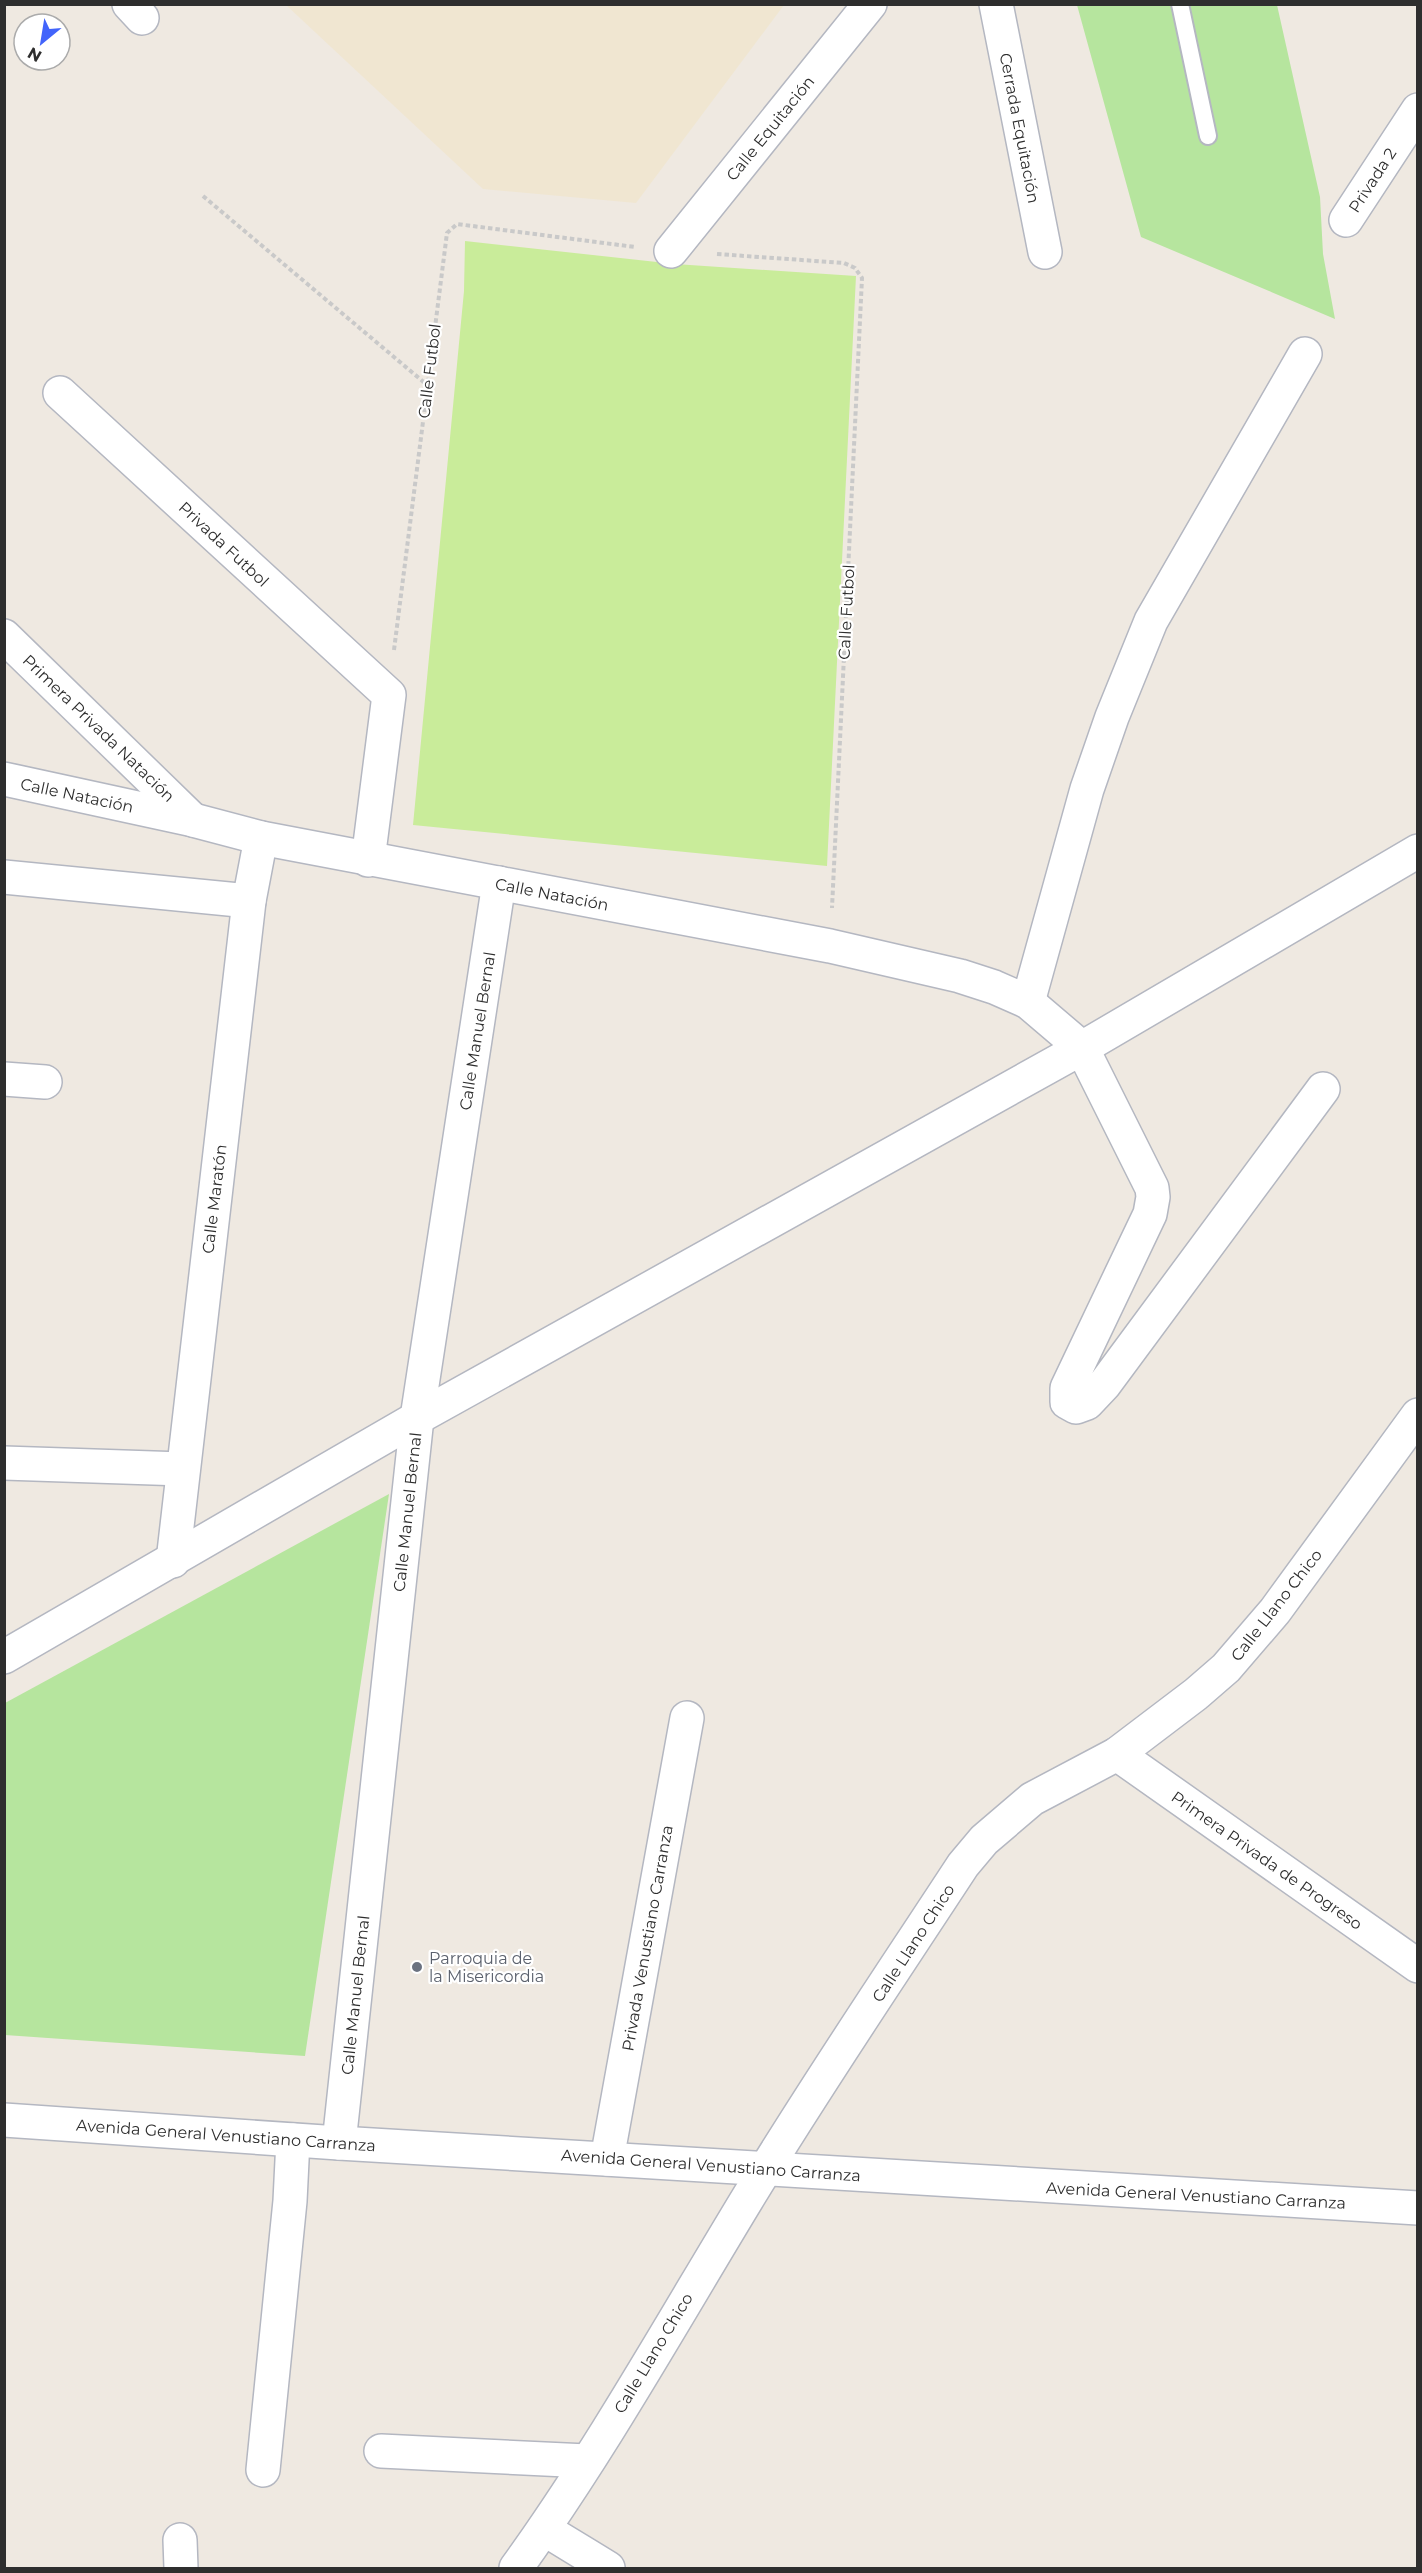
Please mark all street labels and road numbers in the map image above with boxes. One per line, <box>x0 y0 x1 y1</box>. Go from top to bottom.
street label: Cerrada Equitación <box>996 51 1043 205</box>
street label: Calle Equitación <box>722 72 818 184</box>
street label: Privada 2 <box>1345 144 1400 216</box>
street label: Calle Futbol <box>414 323 445 420</box>
street label: Privada Futbol <box>175 498 273 591</box>
street label: Calle Futbol <box>835 564 858 660</box>
street label: Primera Privada Natación <box>19 651 179 806</box>
street label: Calle Natación <box>19 774 135 817</box>
street label: Calle Natación <box>494 874 610 915</box>
street label: Calle Manuel Bernal <box>456 950 499 1112</box>
street label: Calle Maratón <box>198 1143 231 1255</box>
street label: Calle Manuel Bernal <box>390 1431 425 1593</box>
street label: Calle Llano Chico <box>1227 1546 1326 1665</box>
street label: Primera Privada de Progreso <box>1168 1787 1366 1934</box>
street label: Privada Venustiano Carranza <box>618 1824 677 2053</box>
street label: Calle Llano Chico <box>868 1881 959 2006</box>
street label: Calle Manuel Bernal <box>338 1914 373 2076</box>
street label: Avenida General Venustiano Carranza <box>76 2116 376 2155</box>
street label: Avenida General Venustiano Carranza <box>561 2146 861 2185</box>
street label: Avenida General Venustiano Carranza <box>1046 2178 1346 2213</box>
street label: Calle Llano Chico <box>610 2290 697 2417</box>

